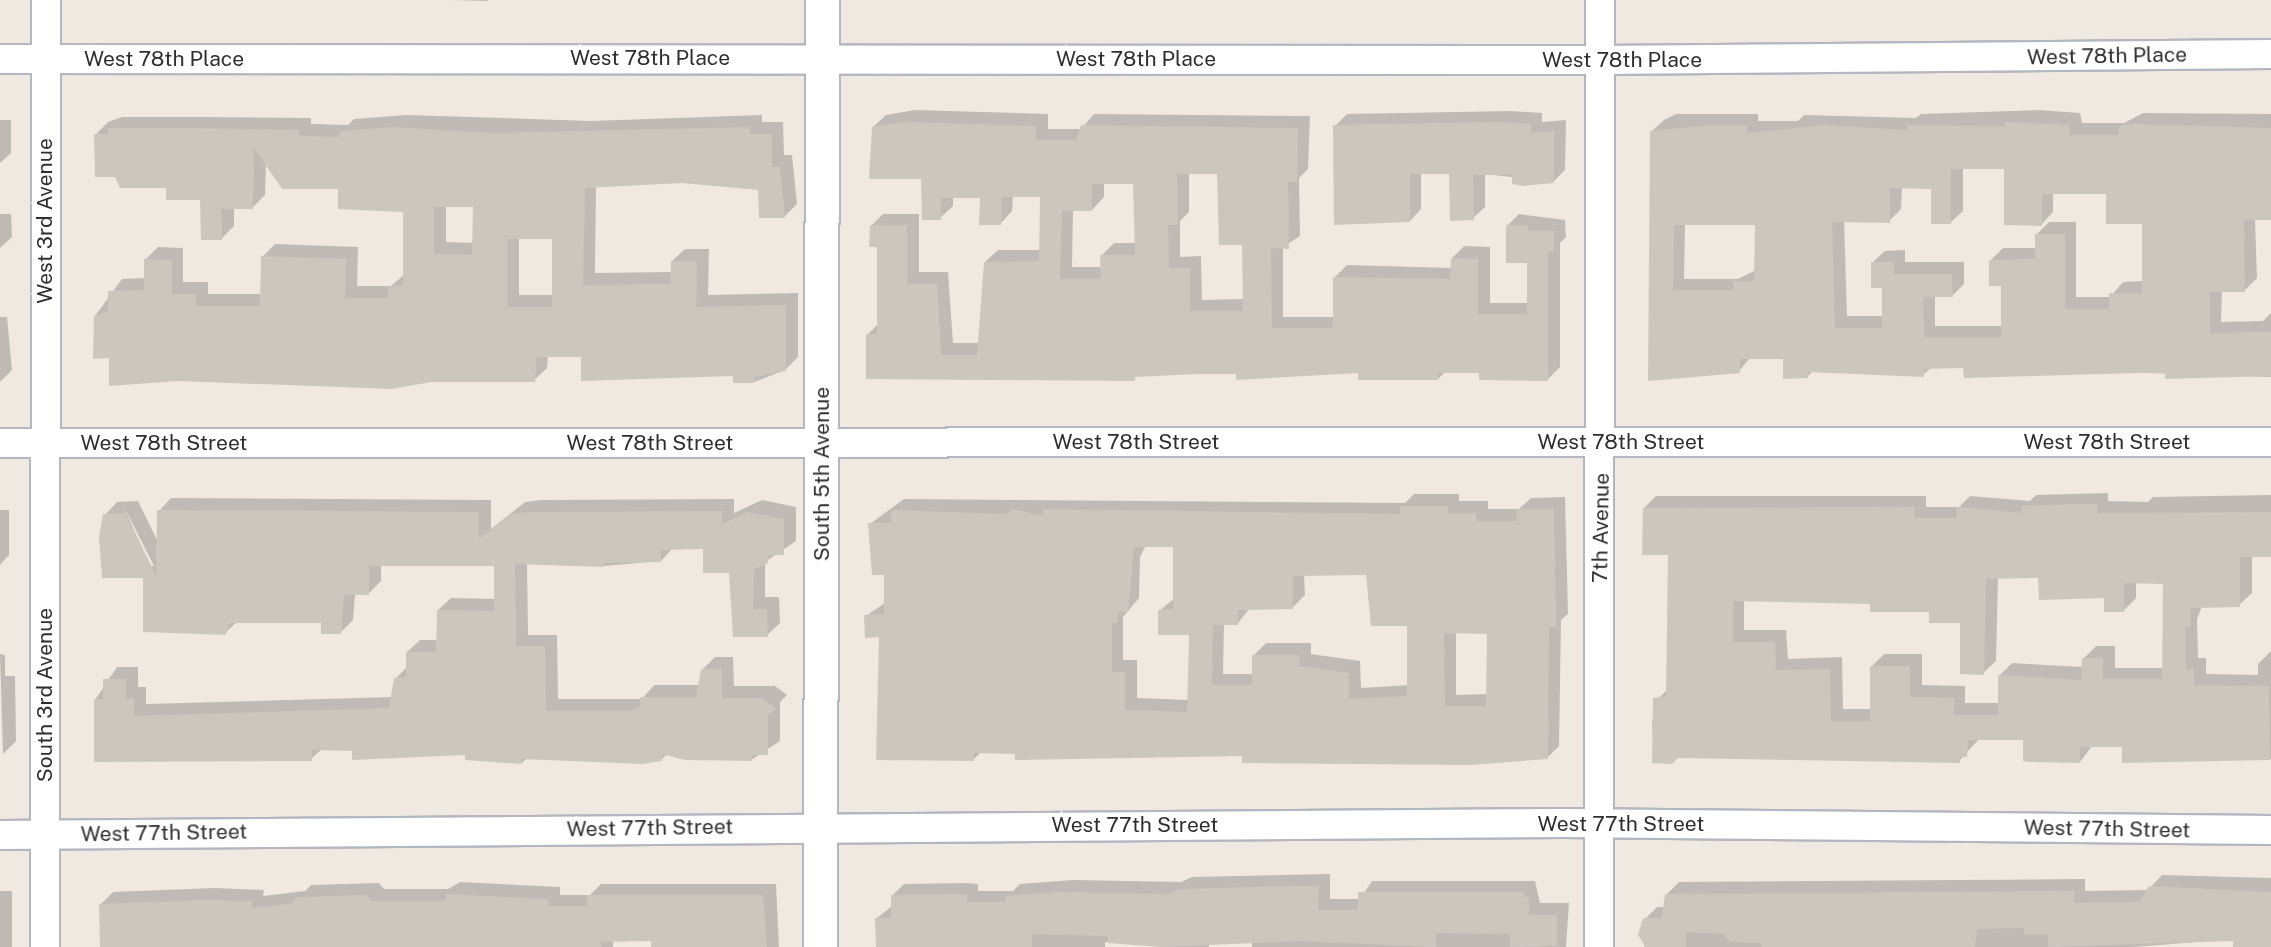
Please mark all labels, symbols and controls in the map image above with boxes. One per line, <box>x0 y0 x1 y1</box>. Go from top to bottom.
street label: West 78th Place <box>2027 42 2187 70</box>
street label: West 78th Place <box>570 45 730 71</box>
street label: West 78th Place <box>84 46 244 72</box>
street label: West 78th Place <box>1056 46 1216 72</box>
street label: West 78th Place <box>1542 47 1702 73</box>
street label: West 3rd Avenue <box>32 138 58 304</box>
street label: South 5th Avenue <box>809 387 835 561</box>
street label: West 78th Street <box>1052 429 1220 455</box>
street label: West 78th Street <box>1537 429 1705 455</box>
street label: West 78th Street <box>2023 429 2191 455</box>
street label: West 78th Street <box>80 430 248 456</box>
street label: West 78th Street <box>566 430 734 456</box>
street label: 7th Avenue <box>1587 473 1615 583</box>
street label: South 3rd Avenue <box>32 608 58 782</box>
street label: West 77th Street <box>1538 811 1704 837</box>
street label: West 77th Street <box>1052 812 1218 838</box>
street label: West 77th Street <box>566 814 734 842</box>
street label: West 77th Street <box>2023 815 2191 843</box>
street label: West 77th Street <box>80 819 248 847</box>

